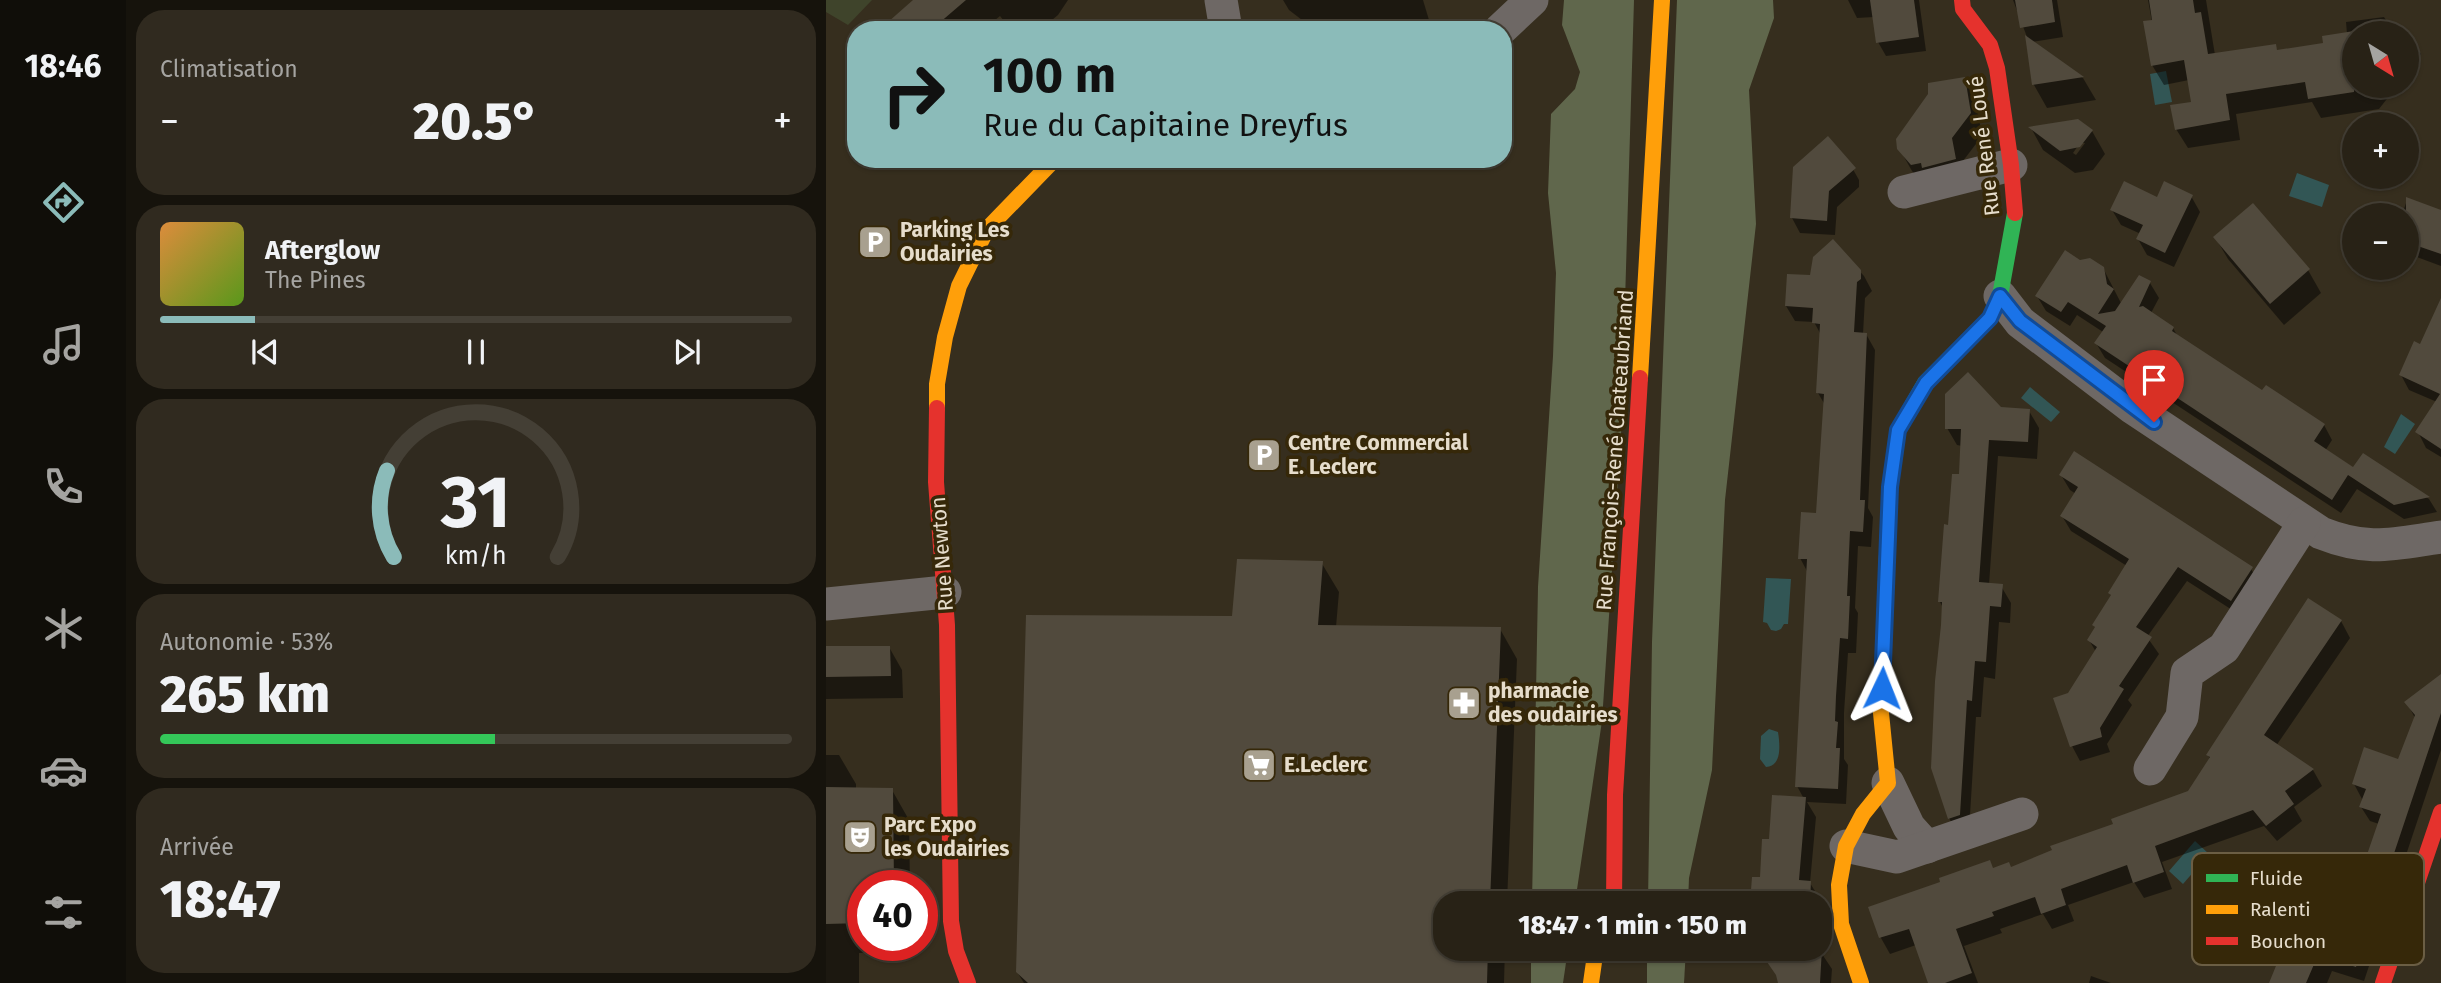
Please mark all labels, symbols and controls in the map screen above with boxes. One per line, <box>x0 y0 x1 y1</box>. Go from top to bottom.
north arrow <box>2342 21 2418 98</box>
map controls <box>2342 21 2419 280</box>
text: 100 m <box>983 46 1116 105</box>
text: 18:46 <box>24 47 102 85</box>
icon: right <box>868 49 959 140</box>
text: Climatisation <box>160 55 298 83</box>
street label: Rue René Loué <box>1963 74 2005 218</box>
text: 20.5° <box>413 90 539 153</box>
text: − <box>160 98 179 144</box>
text: + <box>773 98 792 144</box>
text: Rue du Capitaine Dreyfus <box>983 106 1348 144</box>
button: + <box>2342 112 2419 189</box>
icon: directions <box>39 178 88 227</box>
button: − <box>2342 203 2419 280</box>
place label: Parking Les Oudairies <box>900 217 1010 267</box>
parking icon: Parking Les Oudairies <box>856 223 894 261</box>
text: Afterglow <box>265 235 380 266</box>
text: The Pines <box>265 266 366 294</box>
street label: Rue François-René Chateaubriand <box>1591 289 1639 611</box>
icon: music <box>39 320 88 369</box>
icon: previous <box>246 333 284 371</box>
icon: pause <box>457 333 495 371</box>
icon: next <box>668 333 706 371</box>
pin <box>2124 350 2184 422</box>
icon: arrive <box>2135 361 2173 399</box>
place label: Centre Commercial E. Leclerc <box>1288 430 1469 480</box>
parking icon: Centre Commercial E. Leclerc <box>1245 436 1283 474</box>
text: 31 <box>440 460 511 547</box>
icon: phone <box>39 462 88 511</box>
street label: Rue Newton <box>925 496 959 612</box>
text: km/h <box>445 541 507 571</box>
icon: climate <box>39 604 88 653</box>
text: Autonomie · 53% <box>160 628 333 656</box>
position arrow <box>1845 651 1919 725</box>
text: 265 km <box>160 663 330 726</box>
place label: pharmacie des oudairies <box>1488 678 1618 728</box>
pharmacy icon: pharmacie des oudairies <box>1445 684 1483 722</box>
icon: car <box>39 746 88 795</box>
supermarket icon: E.Leclerc <box>1240 746 1278 784</box>
place label: E.Leclerc <box>1284 752 1368 778</box>
place label: Parc Expo les Oudairies <box>884 812 1009 862</box>
theatre icon: Parc Expo les Oudairies <box>841 818 879 856</box>
text: Arrivée <box>160 833 234 861</box>
legend <box>2192 853 2424 965</box>
text: Fluide <box>2250 867 2303 890</box>
text: 18:47 <box>160 868 281 931</box>
speed limit sign: 40 <box>847 870 938 961</box>
icon: filters <box>39 888 88 937</box>
text: Ralenti <box>2250 898 2311 921</box>
text: 18:47 · 1 min · 150 m <box>1518 910 1747 941</box>
text: Bouchon <box>2250 930 2326 953</box>

